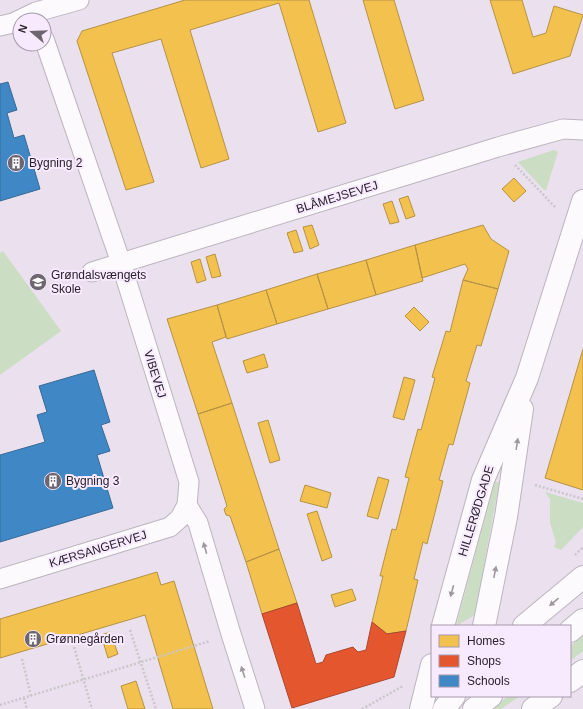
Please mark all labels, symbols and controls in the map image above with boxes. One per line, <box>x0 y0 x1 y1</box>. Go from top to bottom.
north arrow <box>12 12 52 52</box>
text: N <box>16 23 30 34</box>
building icon: Bygning 2 <box>6 153 26 173</box>
place label: Bygning 2 <box>29 156 83 170</box>
street label: BLÅMEJSEVEJ <box>294 177 380 216</box>
place label: Grøndalsvængets Skole <box>51 268 146 296</box>
school or university icon: Grøndalsvængets Skole <box>28 272 48 292</box>
street label: VIBEVEJ <box>141 348 169 400</box>
one-way arrow <box>514 438 520 450</box>
street label: HILLERØDGADE <box>456 464 496 558</box>
building icon: Bygning 3 <box>43 471 63 491</box>
place label: Bygning 3 <box>66 474 120 488</box>
street label: KÆRSANGERVEJ <box>48 528 148 570</box>
one-way arrow <box>202 541 208 553</box>
one-way arrow <box>493 566 499 578</box>
one-way arrow <box>449 584 455 597</box>
one-way arrow <box>548 597 559 606</box>
legend <box>431 625 571 697</box>
building icon: Grønnegården <box>23 629 43 649</box>
place label: Grønnegården <box>46 632 124 646</box>
text: Homes <box>467 634 505 648</box>
text: Shops <box>467 654 501 668</box>
one-way arrow <box>240 666 246 678</box>
text: Schools <box>467 674 510 688</box>

